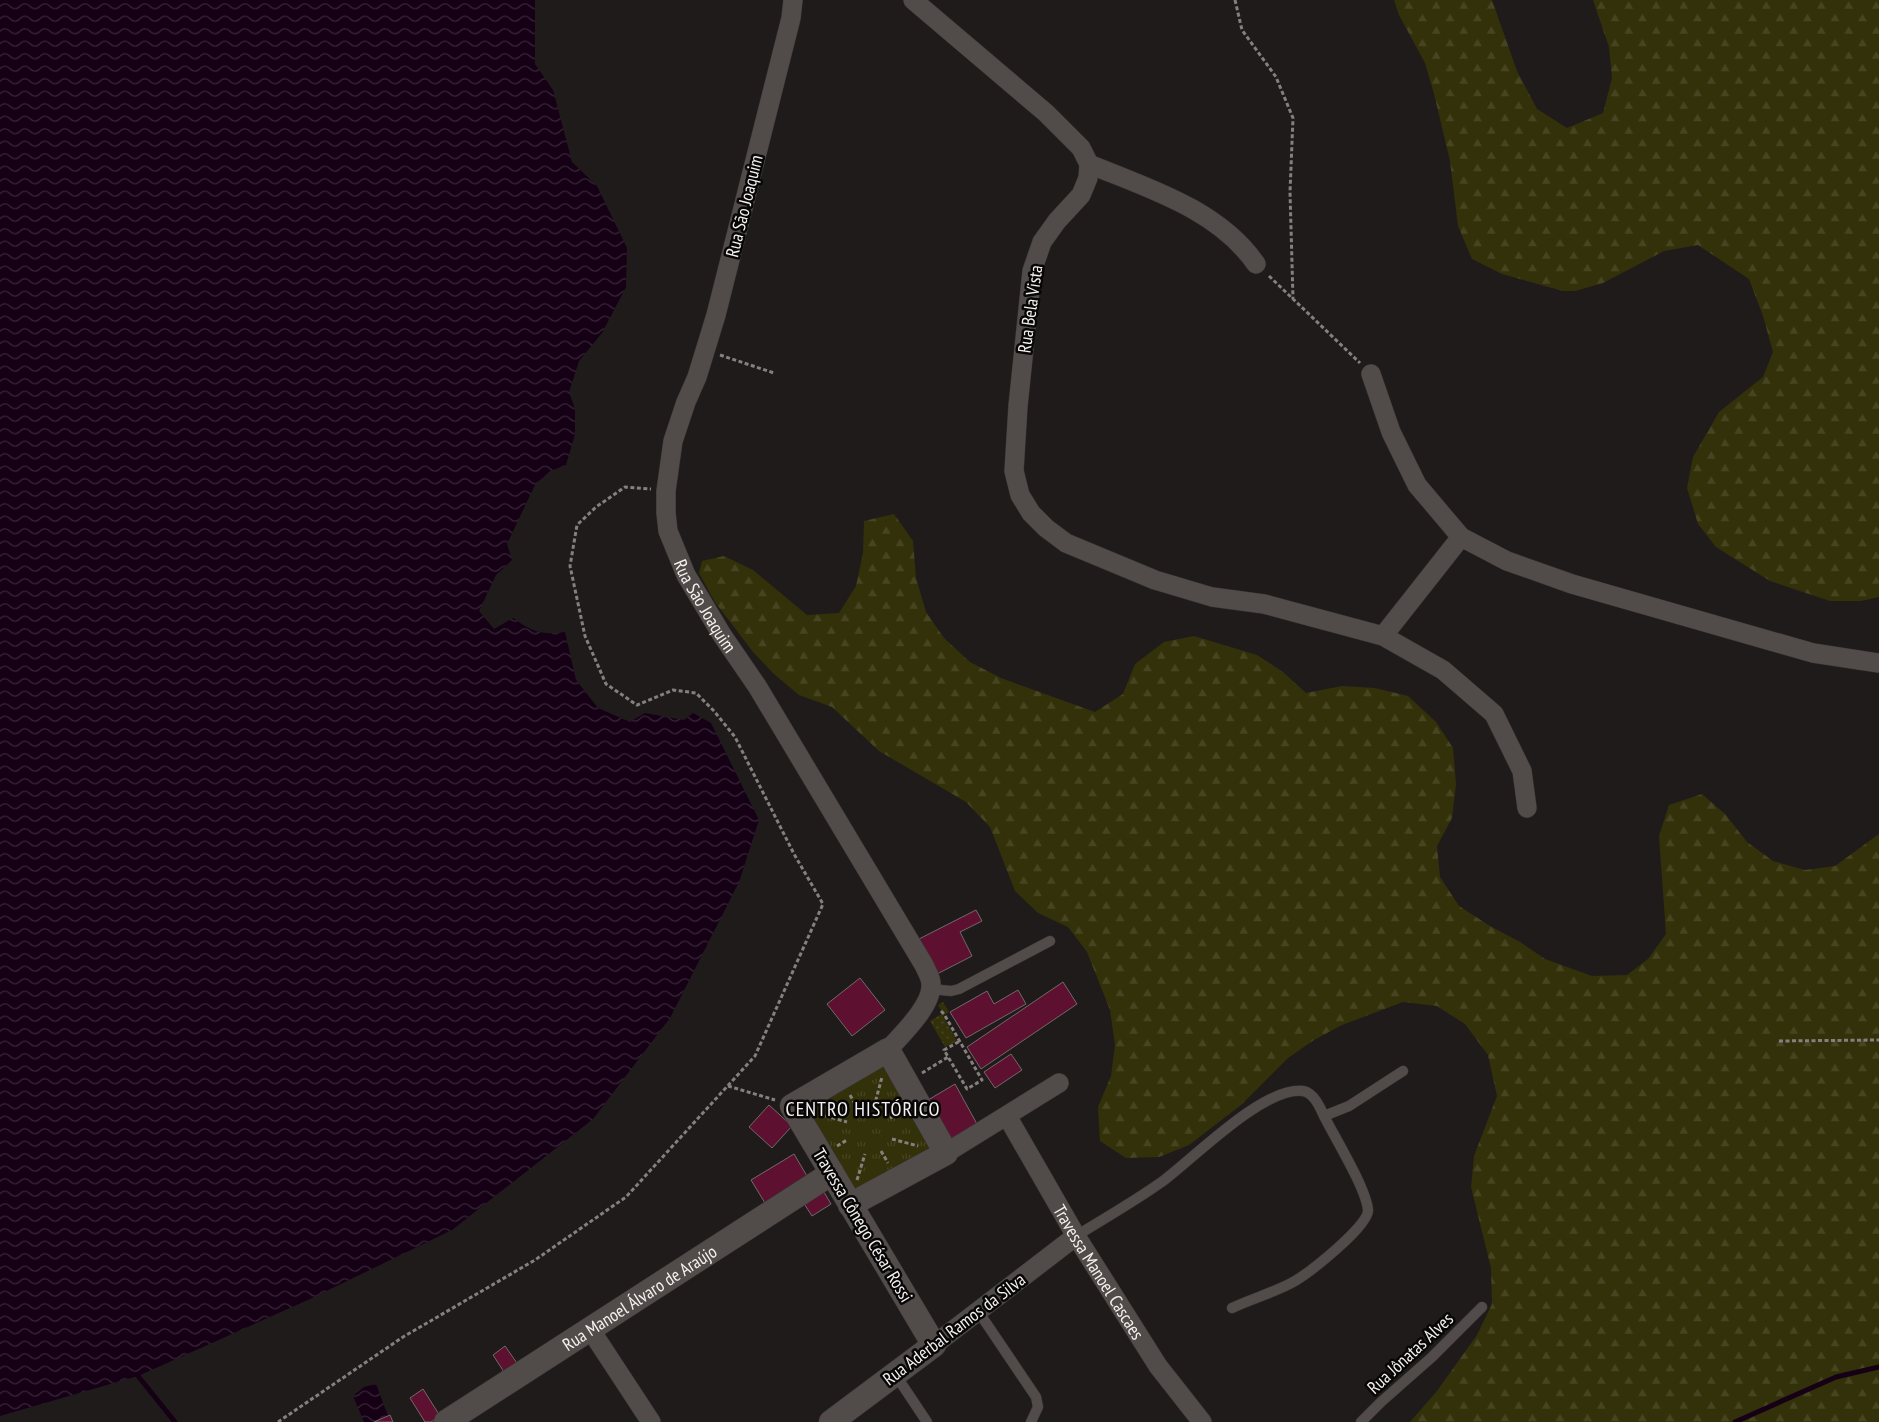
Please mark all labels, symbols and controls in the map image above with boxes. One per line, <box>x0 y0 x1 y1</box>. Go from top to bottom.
street label: Rua São Joaquim <box>720 153 768 259</box>
street label: Rua Bela Vista <box>1012 264 1048 354</box>
street label: Rua São Joaquim <box>669 556 742 657</box>
district label: CENTRO HISTÓRICO <box>786 1096 940 1122</box>
street label: Travessa Cônego César Rossi <box>808 1144 918 1306</box>
street label: Travessa Manoel Cascaes <box>1049 1200 1150 1344</box>
street label: Rua Manoel Álvaro de Araújo <box>558 1239 721 1355</box>
street label: Rua Aderbal Ramos da Silva <box>878 1268 1030 1390</box>
street label: Rua Jônatas Alves <box>1362 1307 1458 1399</box>

